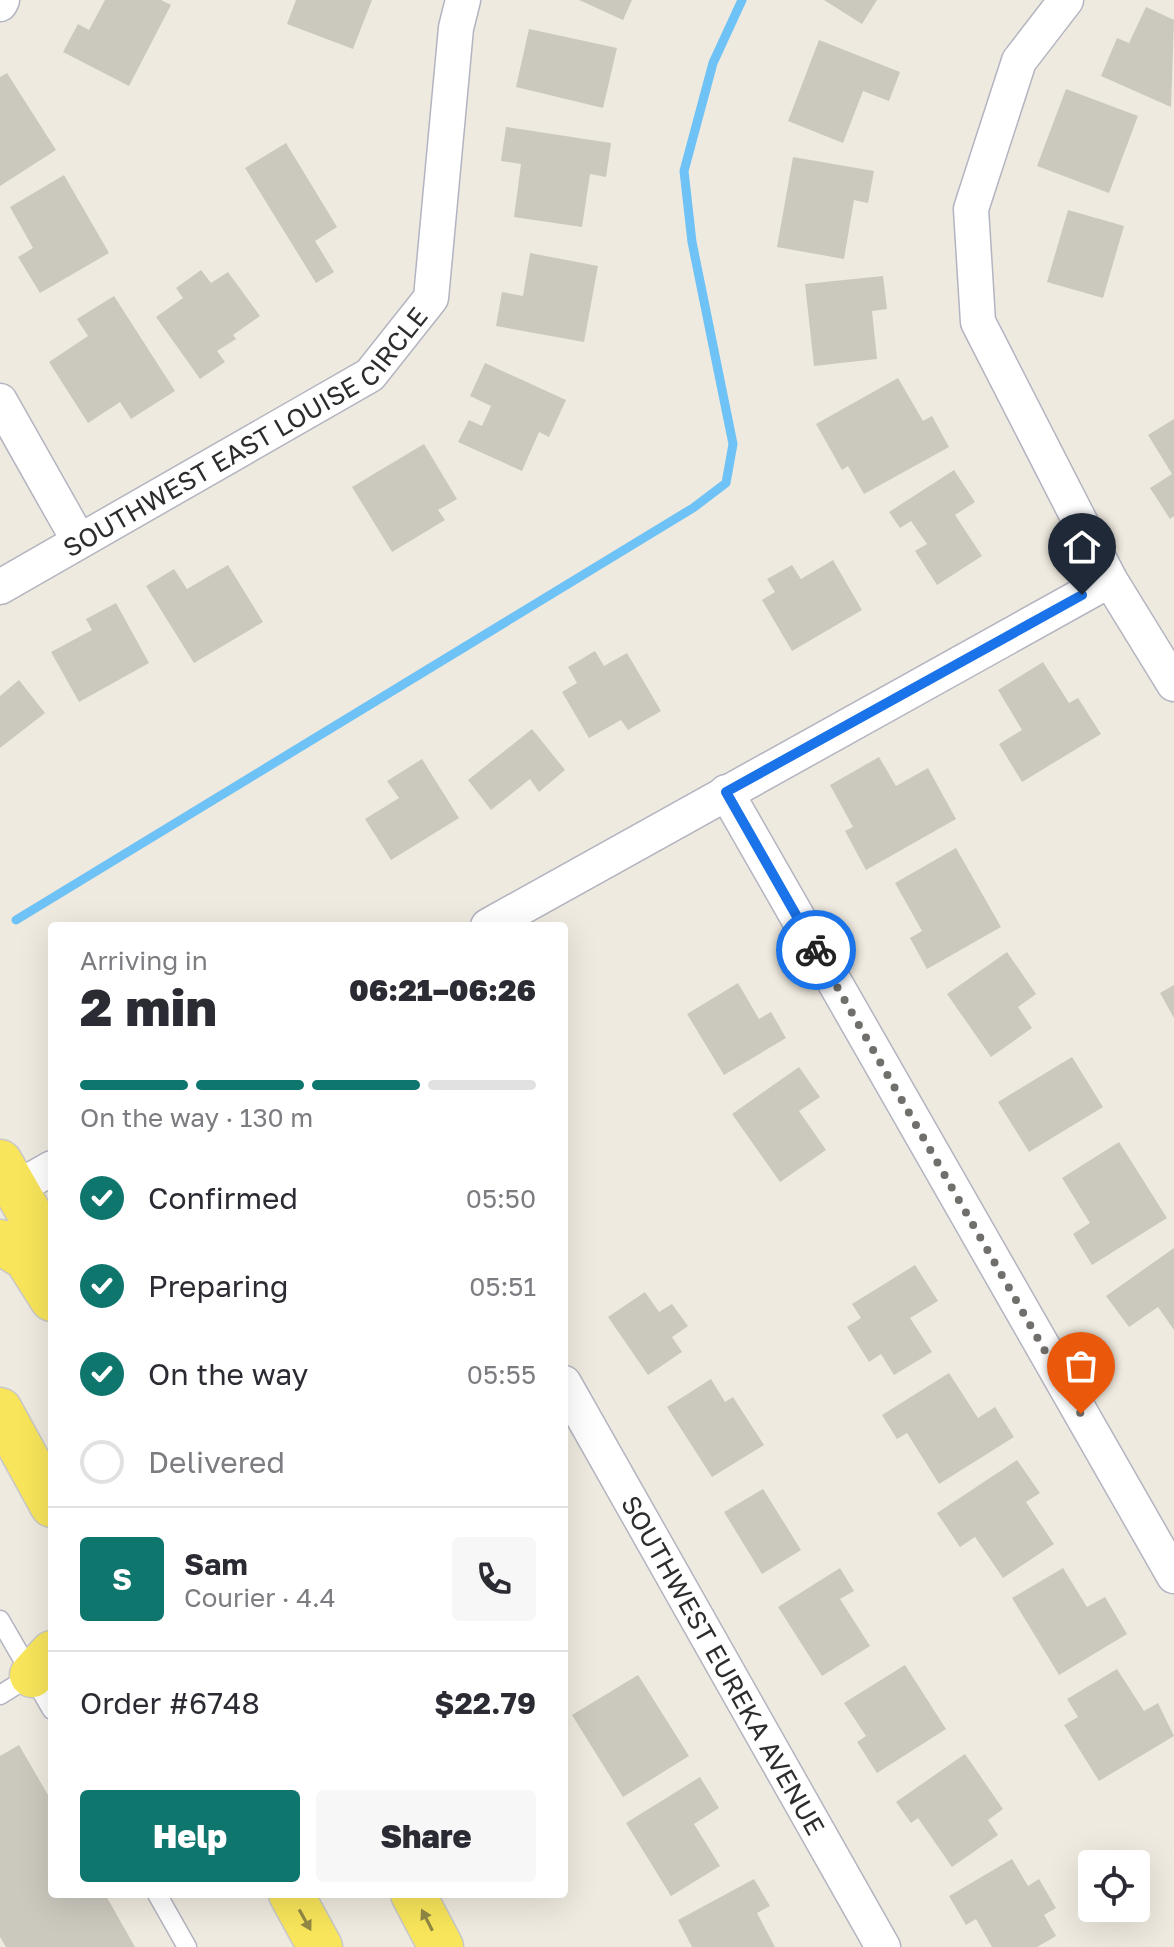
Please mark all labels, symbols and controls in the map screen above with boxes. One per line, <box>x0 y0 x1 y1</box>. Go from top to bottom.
street label: SOUTHWEST EAST LOUISE CIRCLE <box>57 301 433 563</box>
pin <box>1048 513 1116 595</box>
icon: home <box>1060 525 1104 569</box>
courier <box>776 910 856 990</box>
icon: bike <box>794 928 838 972</box>
text: Arriving in <box>80 945 208 976</box>
text: 06:21–06:26 <box>349 972 536 1008</box>
text: 2 min <box>80 975 217 1037</box>
text: On the way · 130 m <box>80 1102 313 1133</box>
icon: check <box>80 1176 124 1220</box>
text: Confirmed <box>148 1180 298 1216</box>
text: 05:50 <box>466 1183 536 1214</box>
icon: check <box>80 1264 124 1308</box>
text: Preparing <box>148 1268 289 1304</box>
text: 05:51 <box>469 1271 536 1302</box>
pin <box>1047 1332 1115 1414</box>
icon: bag <box>1059 1344 1103 1388</box>
icon: check <box>80 1352 124 1396</box>
text: On the way <box>148 1356 308 1392</box>
text: 05:55 <box>467 1359 536 1390</box>
text: Delivered <box>148 1444 285 1480</box>
street label: SOUTHWEST EUREKA AVENUE <box>615 1490 832 1840</box>
button: phone <box>452 1537 536 1621</box>
text: Sam <box>184 1546 248 1582</box>
text: S <box>112 1561 132 1597</box>
text: Courier · 4.4 <box>184 1582 336 1613</box>
text: Order #6748 <box>80 1685 260 1721</box>
text: $22.79 <box>434 1685 536 1721</box>
button: Help <box>80 1790 300 1882</box>
button: Share <box>316 1790 536 1882</box>
map controls <box>1078 1850 1150 1922</box>
button: locate <box>1078 1850 1150 1922</box>
one-way arrow <box>299 1909 312 1932</box>
one-way arrow <box>420 1909 434 1932</box>

